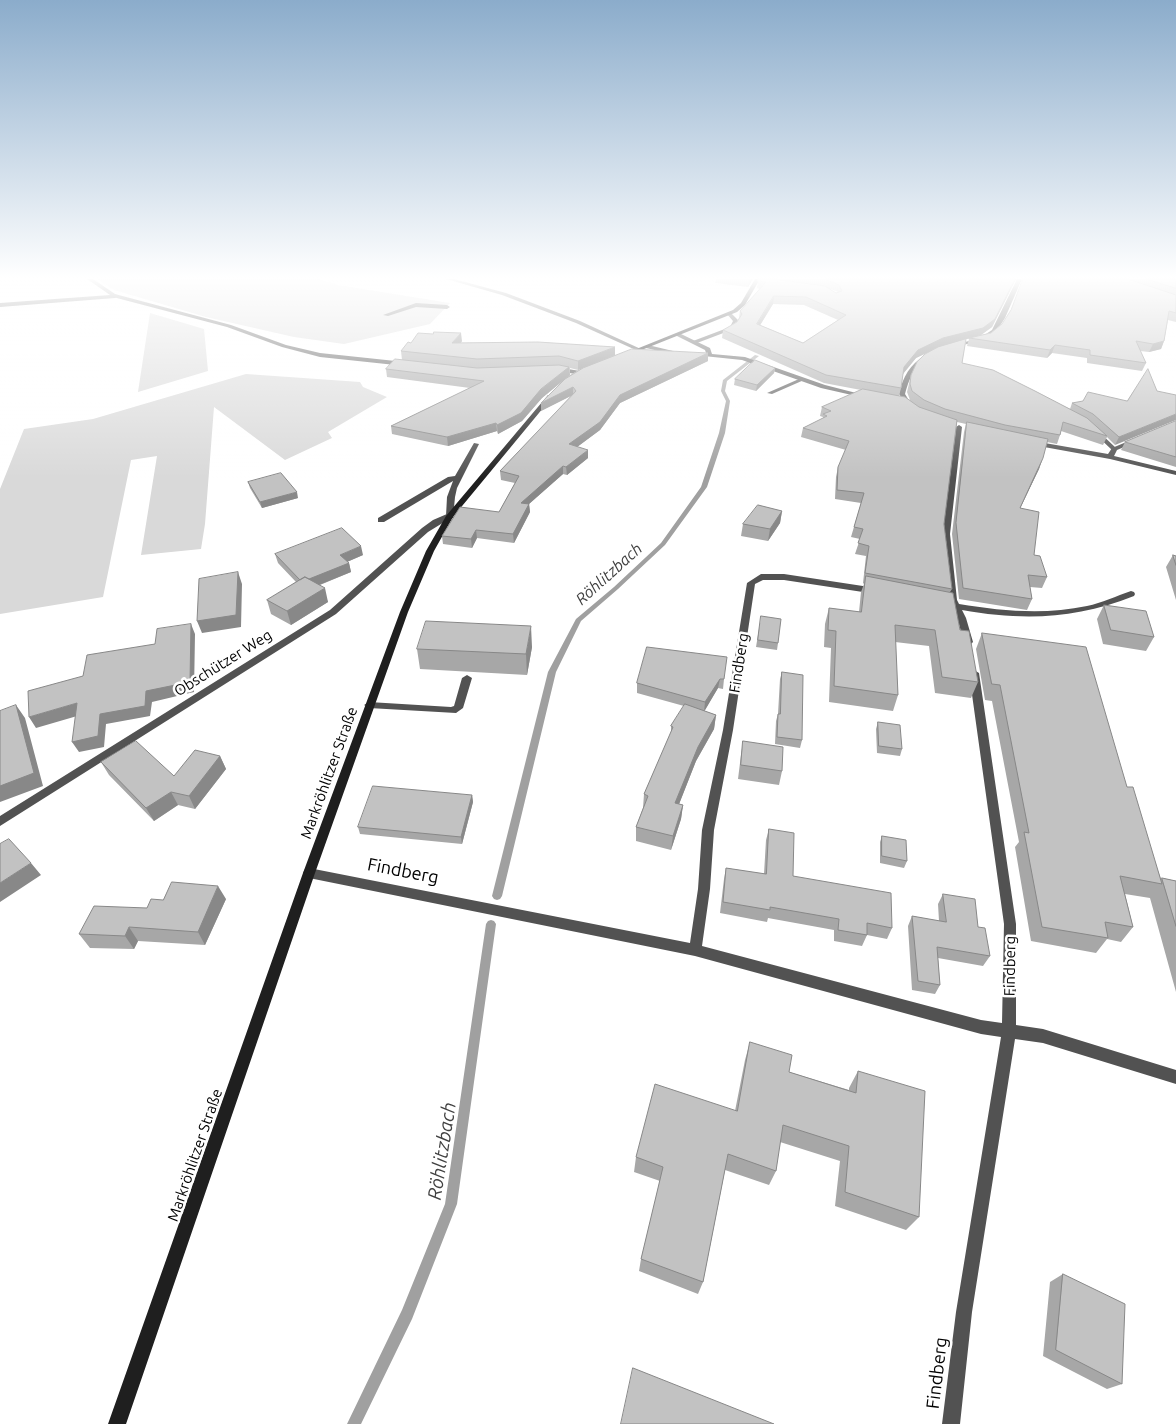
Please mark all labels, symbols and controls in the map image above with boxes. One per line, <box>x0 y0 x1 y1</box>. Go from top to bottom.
water label: Röhlitzbach <box>572 539 646 609</box>
street label: Obschützer Weg <box>171 626 275 700</box>
street label: Findberg <box>725 632 753 694</box>
street label: Markröhlitzer Straße <box>297 705 361 841</box>
street label: Findberg <box>365 854 441 888</box>
street label: Findberg <box>1000 936 1020 996</box>
street label: Markröhlitzer Straße <box>164 1086 226 1224</box>
water label: Röhlitzbach <box>423 1101 461 1201</box>
street label: Findberg <box>922 1336 952 1410</box>

